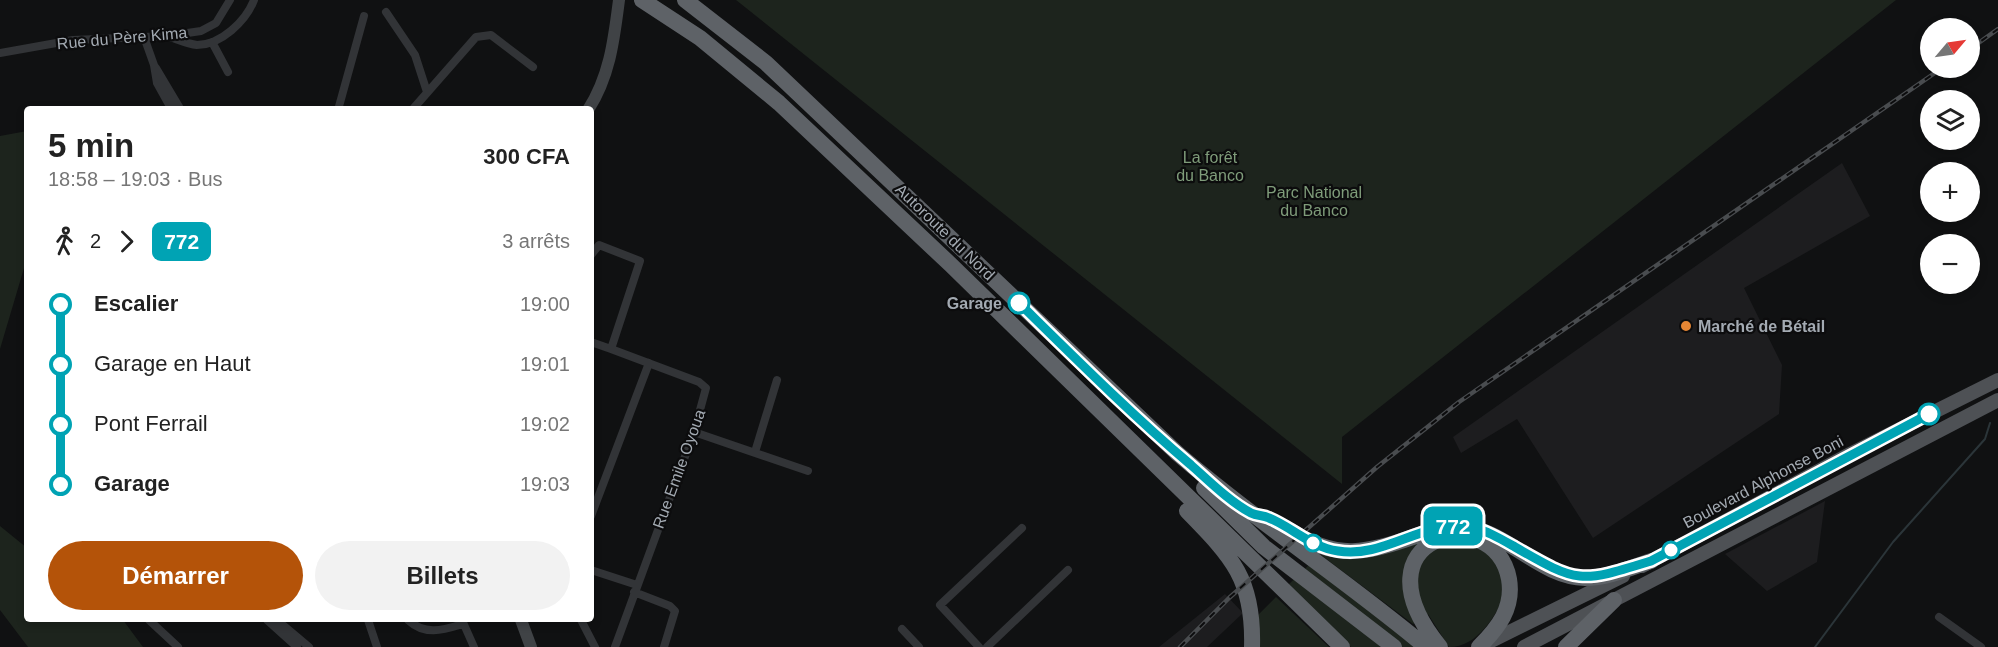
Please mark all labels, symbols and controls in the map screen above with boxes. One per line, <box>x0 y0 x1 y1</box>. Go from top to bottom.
north arrow <box>1920 18 1980 78</box>
map controls <box>1920 18 1980 294</box>
street label: Rue du Père Kima <box>56 24 188 52</box>
button: layers <box>1920 90 1980 150</box>
text: 5 min <box>48 127 134 164</box>
text: 300 CFA <box>483 144 570 169</box>
park label: La forêt du Banco <box>1176 149 1244 184</box>
button: + <box>1920 162 1980 222</box>
text: 18:58 – 19:03 · Bus <box>48 168 223 190</box>
street label: Autoroute du Nord <box>892 180 998 284</box>
park label: Parc National du Banco <box>1266 184 1362 219</box>
icon: walk <box>48 225 81 258</box>
icon: forward <box>110 225 143 258</box>
text: 2 <box>90 230 101 252</box>
text: 772 <box>164 230 199 253</box>
text: 3 arrêts <box>502 230 570 252</box>
button: − <box>1920 234 1980 294</box>
text: Escalier <box>94 291 178 316</box>
marker: Garage <box>1008 292 1030 314</box>
text: 19:00 <box>520 293 570 315</box>
place label: Garage <box>947 295 1002 312</box>
place label: Marché de Bétail <box>1698 318 1825 335</box>
marker: Marché de Bétail <box>1679 319 1693 333</box>
text: Garage en Haut <box>94 351 251 376</box>
text: 19:01 <box>520 353 570 375</box>
unlabelled marker <box>1918 403 1940 425</box>
street label: Rue Emile Oyoua <box>650 407 708 531</box>
text: Pont Ferrail <box>94 411 208 436</box>
text: 19:02 <box>520 413 570 435</box>
street label: Boulevard Alphonse Boni <box>1680 433 1846 531</box>
text: Garage <box>94 471 170 496</box>
text: 19:03 <box>520 473 570 495</box>
line badge: 772 <box>1418 506 1488 546</box>
text: 772 <box>1435 515 1471 538</box>
unlabelled marker <box>1304 534 1322 552</box>
button: Démarrer <box>48 541 303 610</box>
button: Billets <box>315 541 570 610</box>
unlabelled marker <box>1662 541 1680 559</box>

